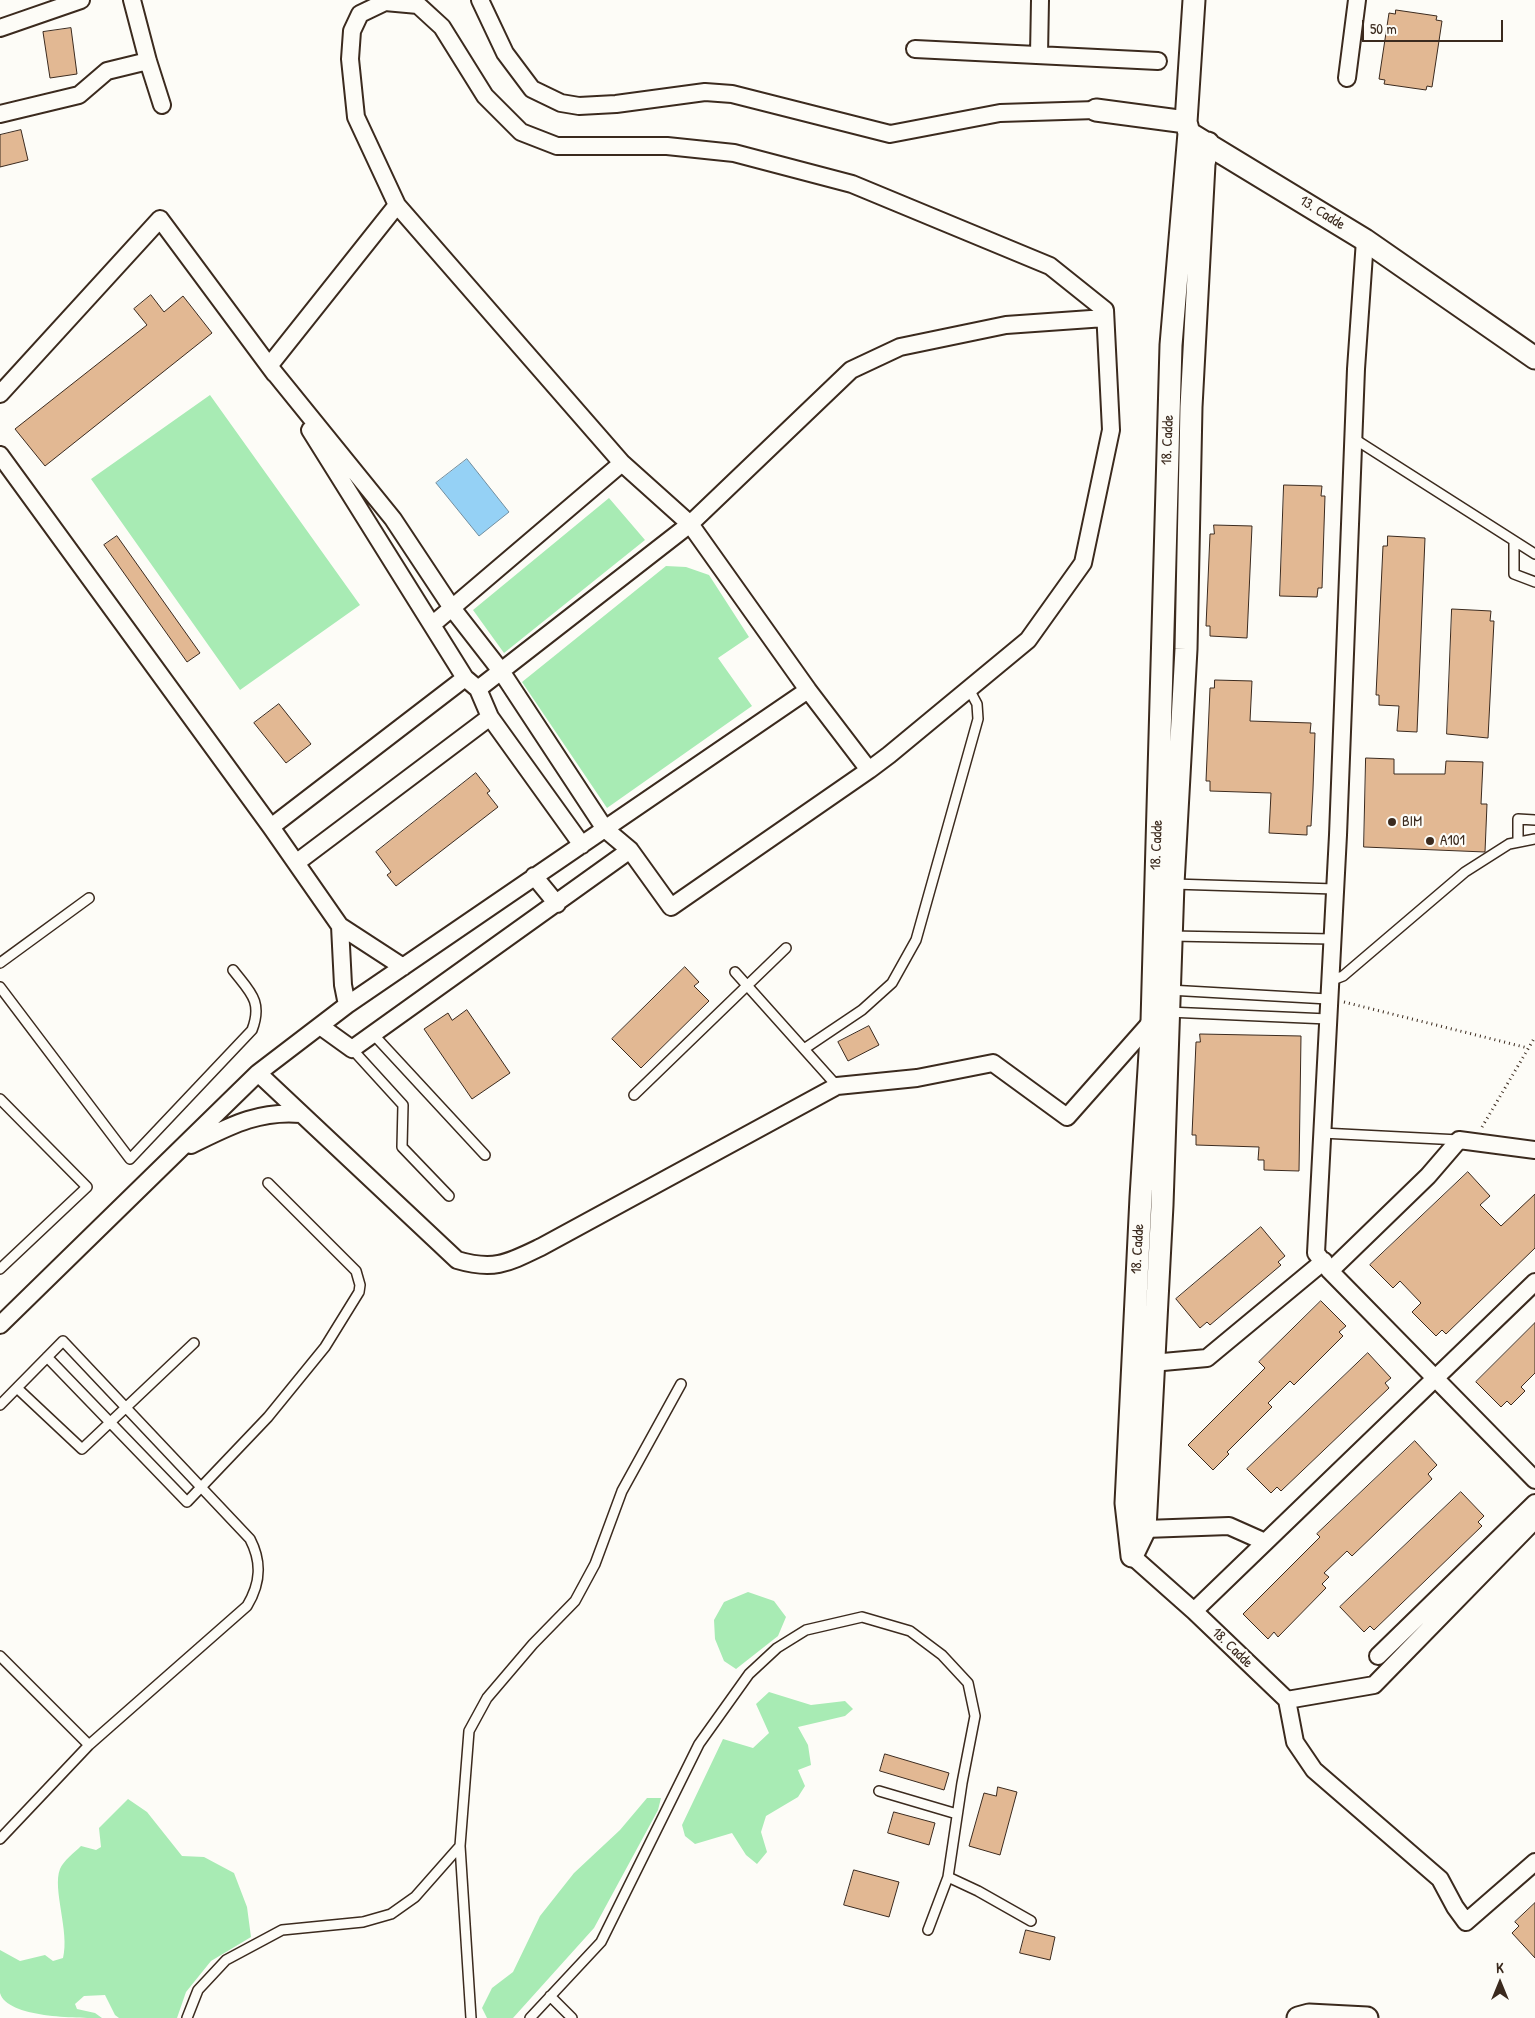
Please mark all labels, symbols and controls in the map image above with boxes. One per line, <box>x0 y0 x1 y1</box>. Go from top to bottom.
scale bar <box>1365 10 1506 42</box>
text: 50 m <box>1370 18 1397 39</box>
street label: 13. Cadde <box>1296 192 1348 234</box>
street label: 18. Cadde <box>1158 415 1178 465</box>
place label: BIM <box>1402 813 1422 831</box>
marker: BIM <box>1386 816 1398 828</box>
street label: 18. Cadde <box>1147 820 1167 870</box>
place label: A101 <box>1440 832 1465 850</box>
marker: A101 <box>1424 835 1436 847</box>
street label: 18. Cadde <box>1128 1223 1148 1275</box>
street label: 18. Cadde <box>1208 1624 1256 1672</box>
north arrow <box>1475 1958 1525 2008</box>
text: K <box>1496 1958 1504 1977</box>

